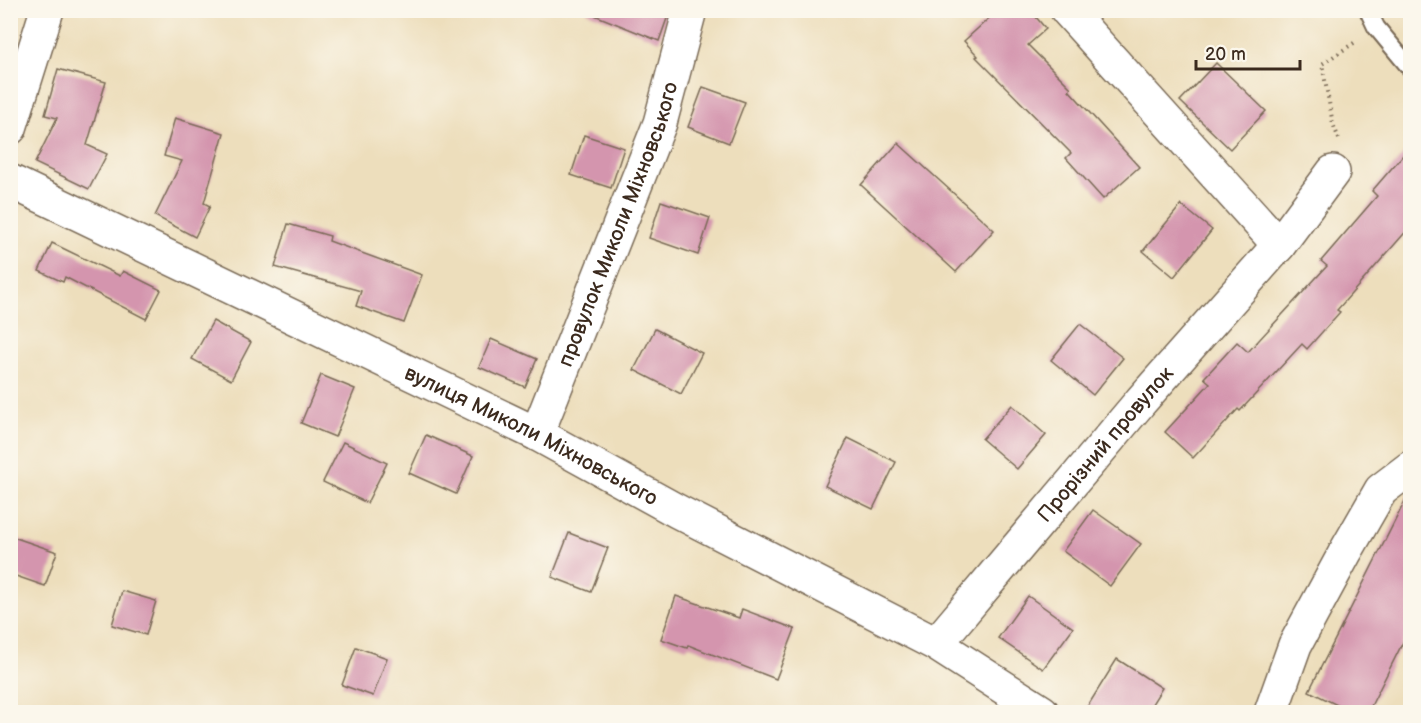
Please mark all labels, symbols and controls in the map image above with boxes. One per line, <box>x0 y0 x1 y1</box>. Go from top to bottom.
scale bar <box>1196 33 1300 71</box>
text: 20 m <box>1205 44 1246 65</box>
street label: провулок Миколи Міхновського <box>552 79 683 370</box>
street label: вулиця Миколи Міхновського <box>401 360 662 511</box>
street label: Прорізний провулок <box>1032 361 1178 527</box>

